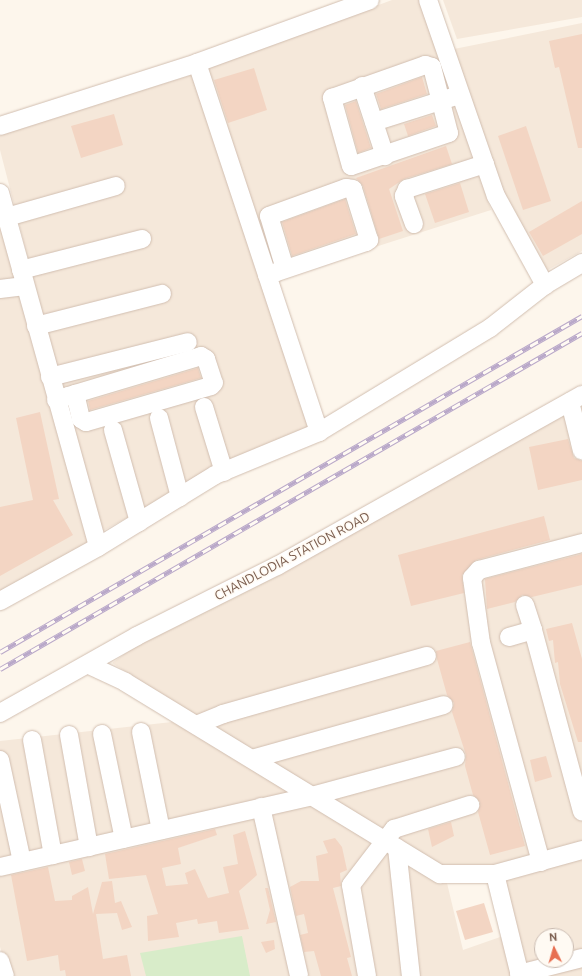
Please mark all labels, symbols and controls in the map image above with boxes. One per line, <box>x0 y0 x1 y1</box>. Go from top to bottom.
street label: CHANDLODIA STATION ROAD <box>212 508 372 604</box>
north arrow <box>534 928 574 968</box>
text: N <box>548 931 558 943</box>

